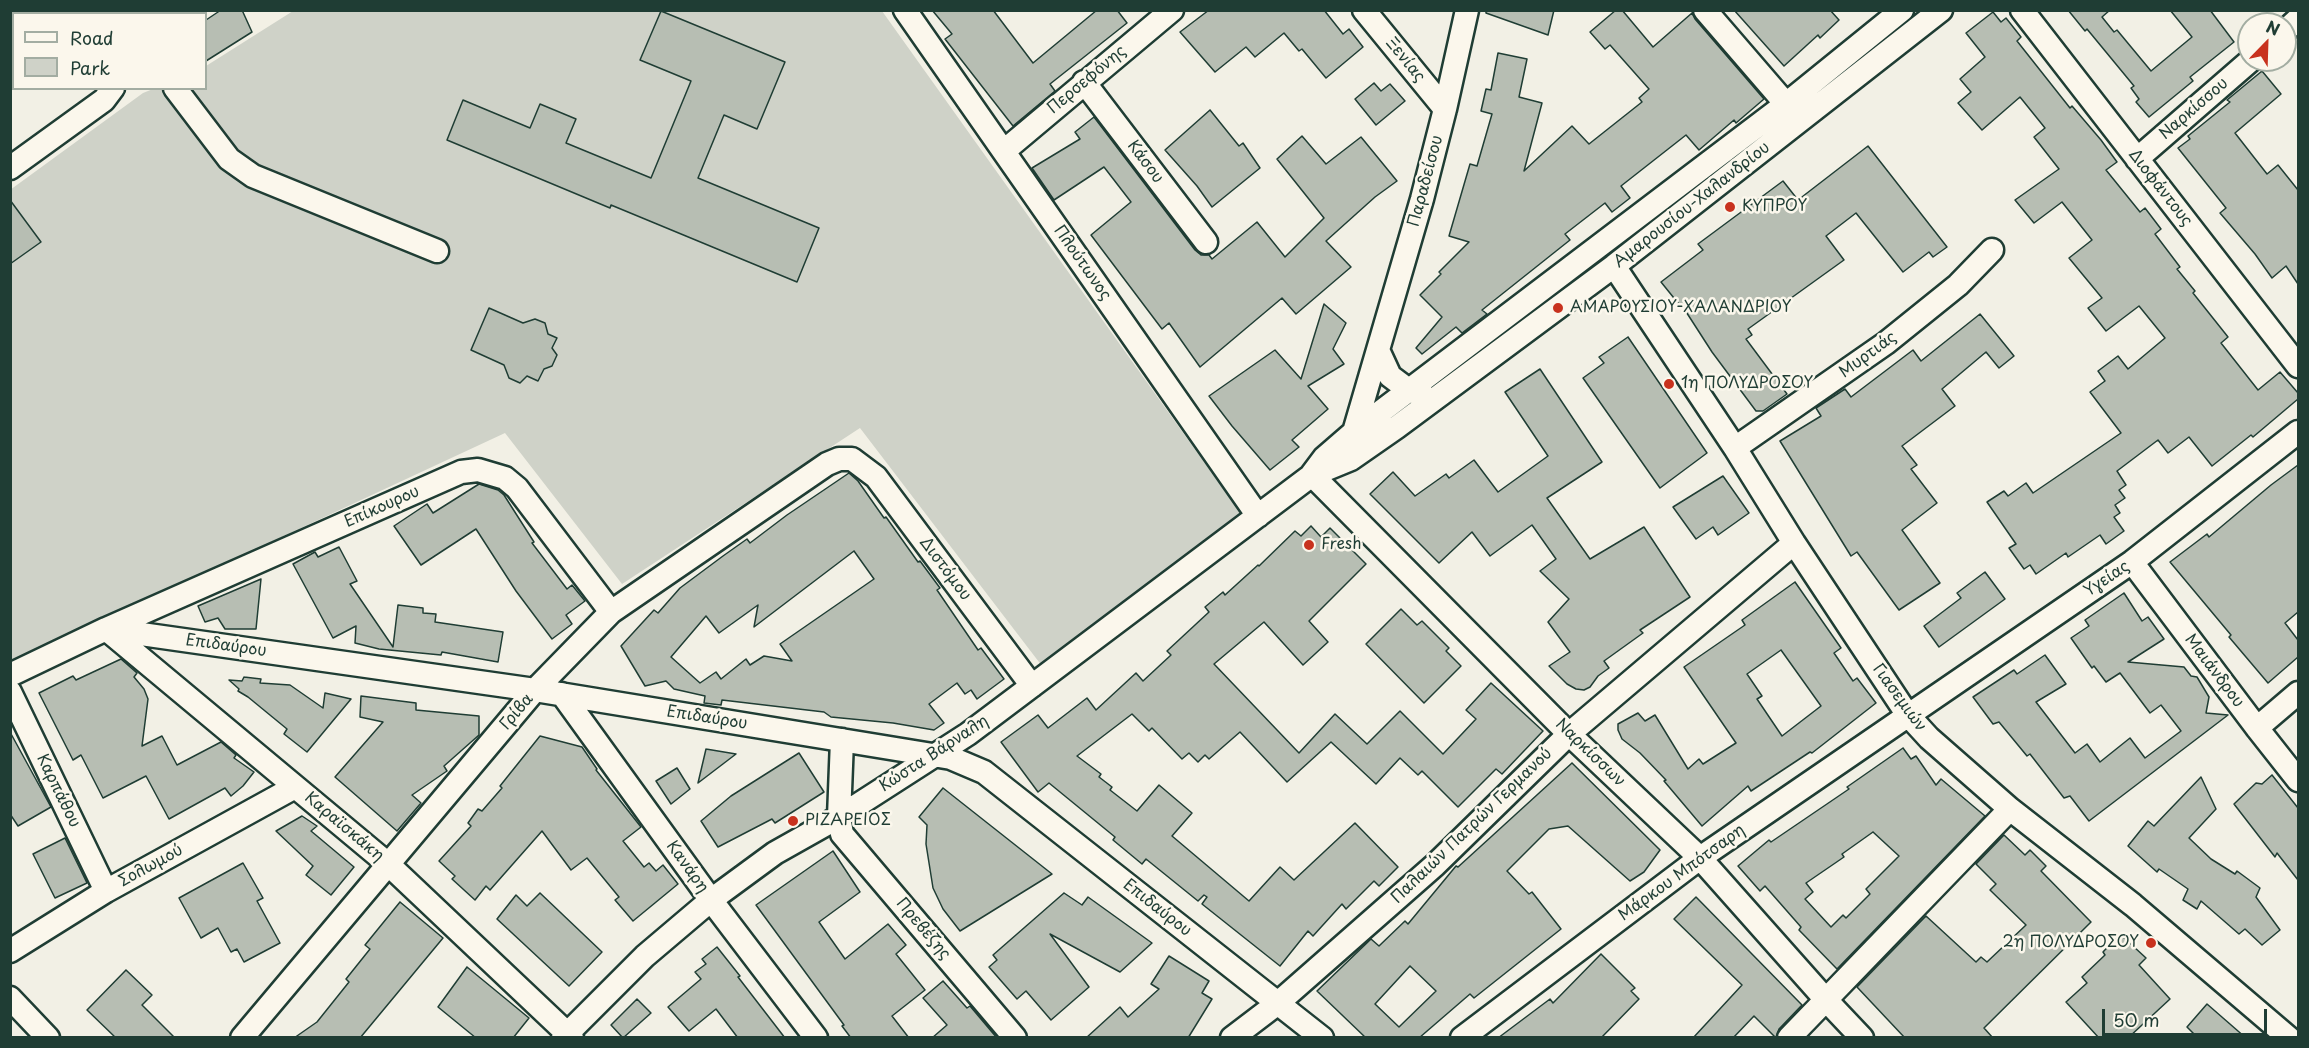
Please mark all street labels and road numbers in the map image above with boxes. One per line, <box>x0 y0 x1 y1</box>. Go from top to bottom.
street label: Ξενίας <box>1381 34 1429 86</box>
street label: Περσεφόνης <box>1044 42 1130 118</box>
street label: Ναρκίσσου <box>2156 74 2232 144</box>
street label: Παραδείσου <box>1405 133 1447 229</box>
street label: Κάσου <box>1123 137 1167 187</box>
street label: Αμαρουσίου-Χαλανδρίου <box>1610 138 1774 272</box>
street label: Διοφάντους <box>2124 146 2196 230</box>
street label: Πλούτωνος <box>1049 222 1115 304</box>
street label: Μυρτιάς <box>1836 328 1900 382</box>
street label: Επίκουρου <box>341 482 423 532</box>
street label: Διστόμου <box>915 534 975 604</box>
street label: Υγείας <box>2081 557 2133 601</box>
street label: Επιδαύρου <box>184 631 268 661</box>
street label: Μαιάνδρου <box>2180 631 2248 711</box>
street label: Γιασεμιών <box>1868 660 1930 736</box>
street label: Γρίβα <box>496 690 538 734</box>
street label: Επιδαύρου <box>665 702 749 734</box>
street label: Κώστα Βάρναλη <box>876 712 992 796</box>
street label: Ναρκίσσων <box>1551 715 1629 791</box>
street label: Παλαιών Πατρών Γερμανού <box>1388 744 1556 908</box>
street label: Καρπάθου <box>32 751 84 831</box>
street label: Καραϊσκάκη <box>300 788 388 866</box>
street label: Μάρκου Μπότσαρη <box>1615 821 1749 925</box>
street label: Κανάρη <box>662 837 712 897</box>
street label: Σολωμού <box>116 841 186 891</box>
street label: Επιδαύρου <box>1119 875 1195 941</box>
street label: Πρεβέζης <box>892 894 954 964</box>

